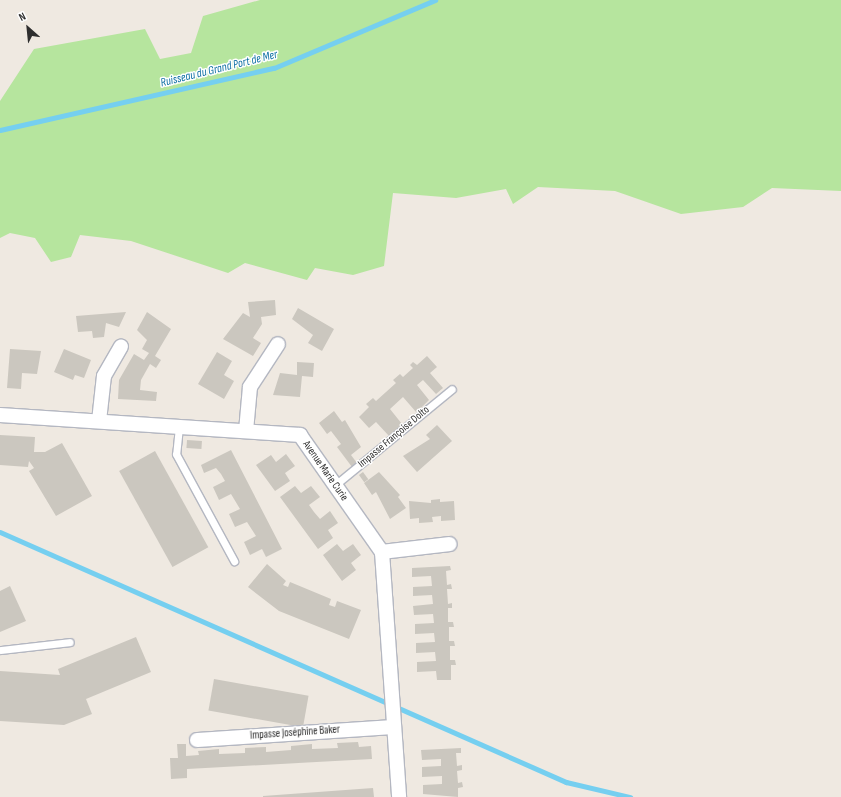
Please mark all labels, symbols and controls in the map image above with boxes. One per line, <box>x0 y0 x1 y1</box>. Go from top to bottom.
north arrow <box>8 8 48 48</box>
text: N <box>17 10 28 24</box>
water label: Ruisseau du Grand Port de Mer <box>159 47 279 91</box>
street label: Impasse Françoise Dolto <box>356 403 432 471</box>
street label: Avenue Marie Curie <box>299 438 351 504</box>
street label: Impasse Joséphine Baker <box>250 723 340 743</box>

